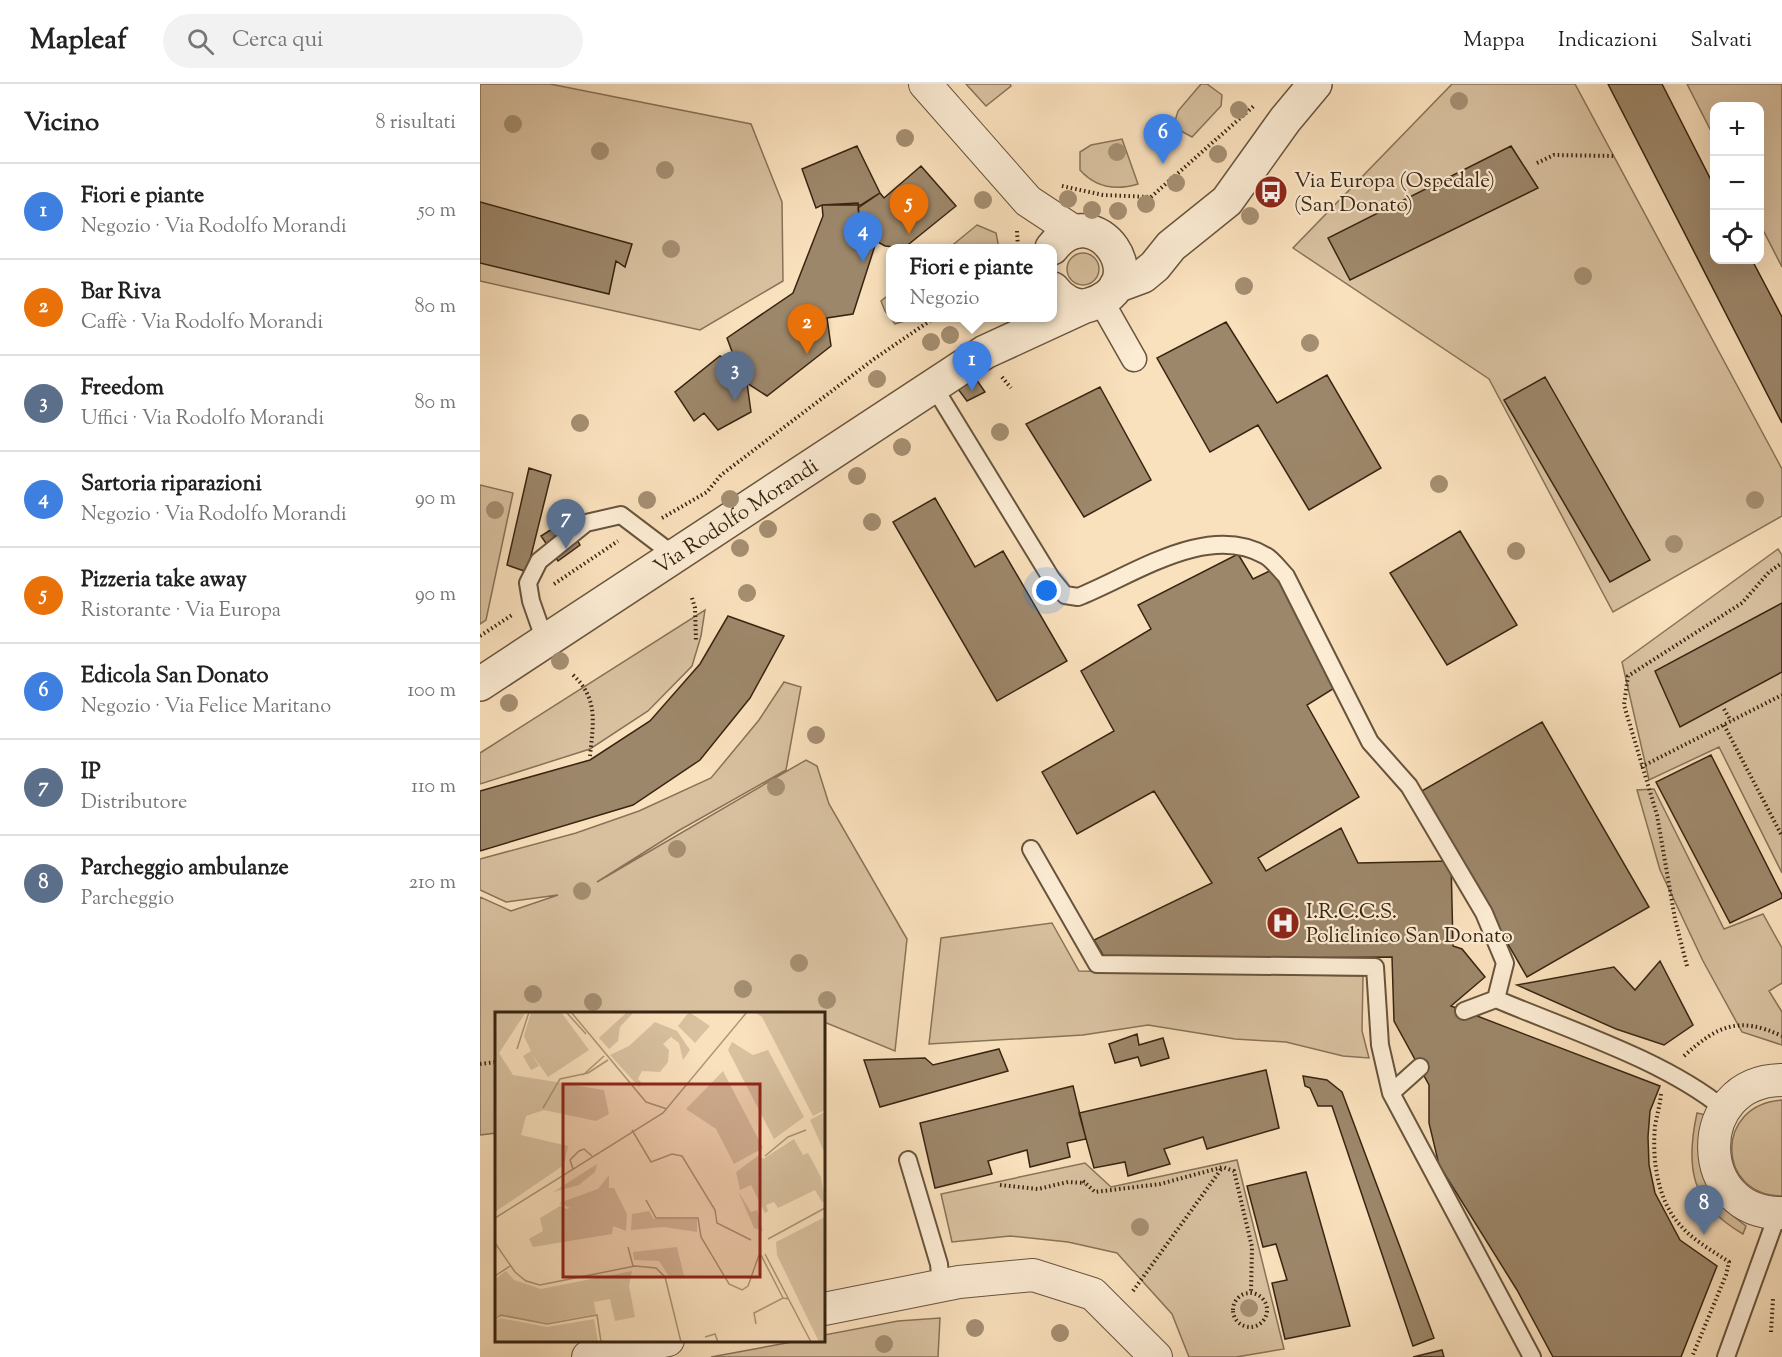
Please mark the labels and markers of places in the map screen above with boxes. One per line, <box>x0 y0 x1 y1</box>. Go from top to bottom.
pin: 6 <box>1144 115 1182 164</box>
place label: Via Europa (Ospedale) (San Donato) <box>1294 167 1495 221</box>
bus stop icon: Via Europa (Ospedale) (San Donato) <box>1253 174 1289 210</box>
pin: 5 <box>890 184 928 234</box>
pin: 4 <box>844 212 883 262</box>
pin: 2 <box>788 304 826 354</box>
pin: 1 <box>952 342 992 391</box>
pin: 3 <box>716 352 754 401</box>
pin: 7 <box>546 500 586 549</box>
place label: I.R.C.C.S. Policlinico San Donato <box>1306 898 1513 952</box>
hospital icon: I.R.C.C.S. Policlinico San Donato <box>1265 905 1301 941</box>
pin: 8 <box>1684 1186 1724 1235</box>

